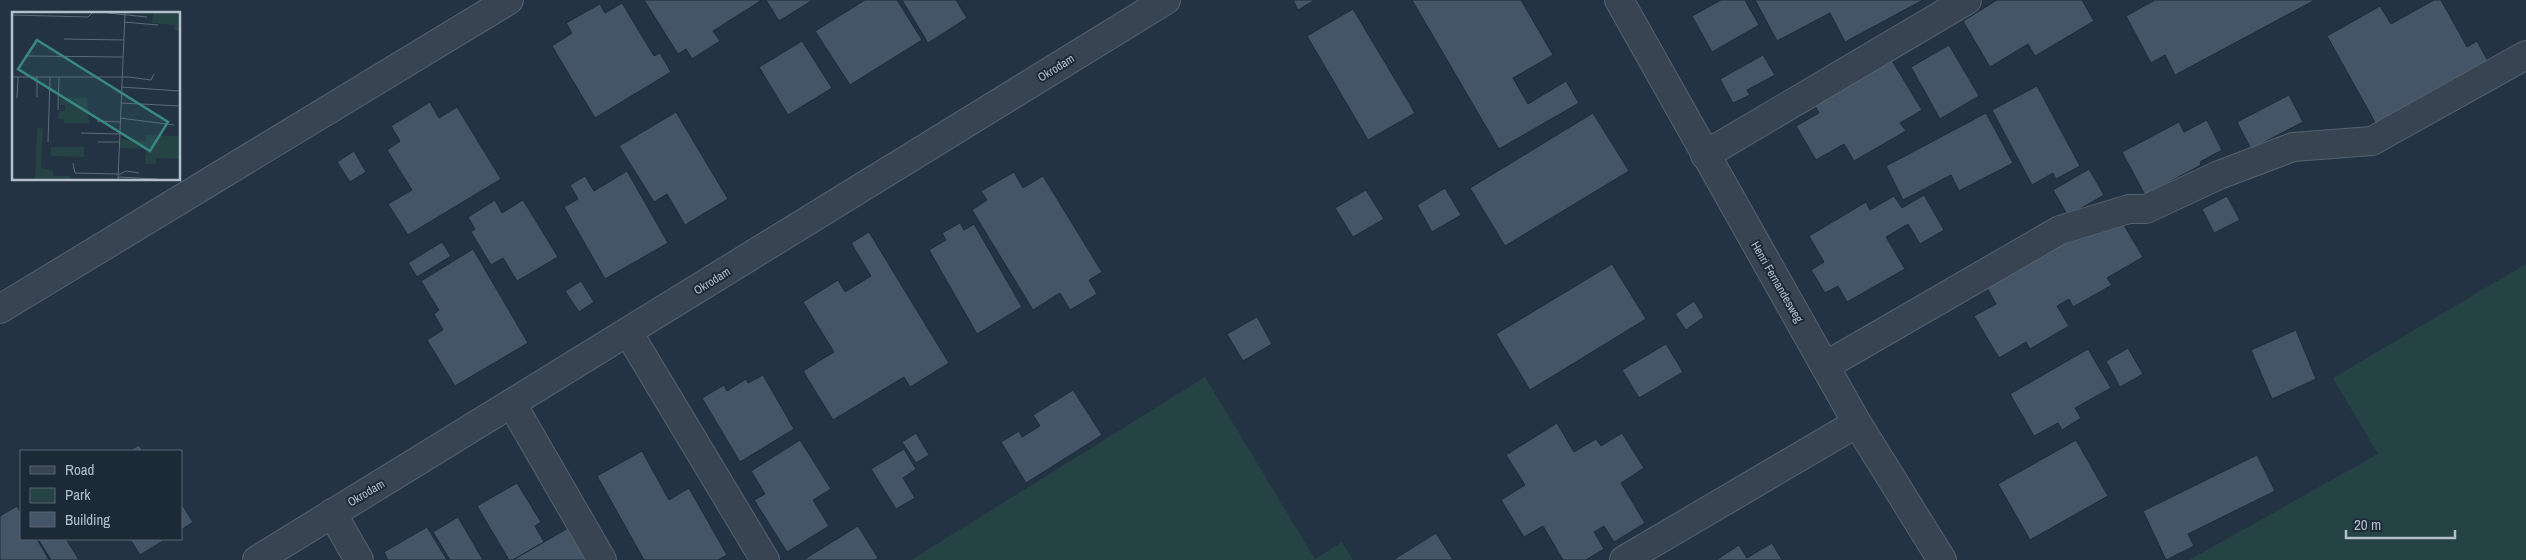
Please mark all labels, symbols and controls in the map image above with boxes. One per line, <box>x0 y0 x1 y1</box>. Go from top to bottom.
inset map <box>12 12 180 180</box>
street label: Okrodam <box>1035 50 1077 86</box>
street label: Henri Fernandesweg <box>1747 238 1807 326</box>
street label: Okrodam <box>691 263 733 299</box>
legend <box>20 450 182 540</box>
text: Road <box>65 459 94 480</box>
street label: Okrodam <box>345 476 387 510</box>
text: Park <box>65 484 91 505</box>
scale bar <box>2346 508 2455 540</box>
text: Building <box>65 509 110 530</box>
text: 20 m <box>2354 514 2381 535</box>

